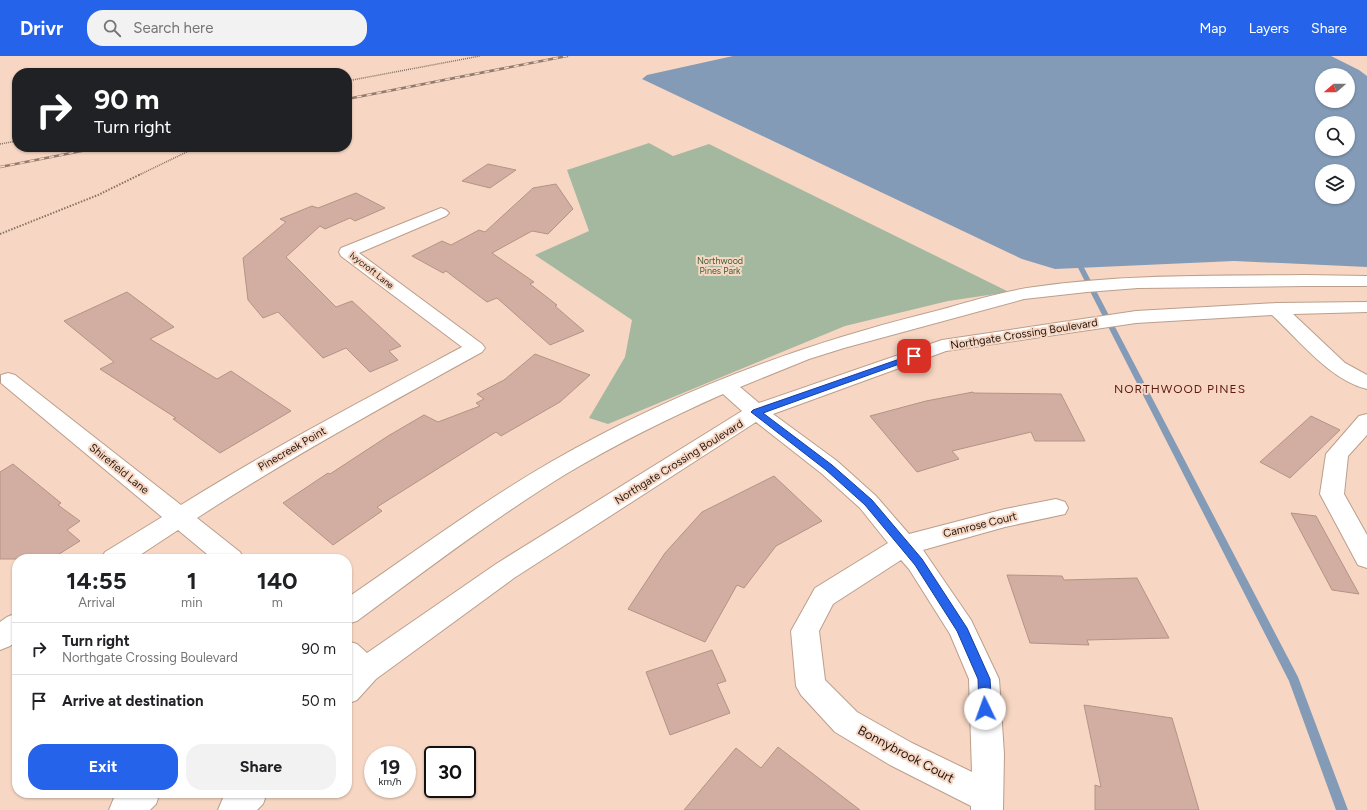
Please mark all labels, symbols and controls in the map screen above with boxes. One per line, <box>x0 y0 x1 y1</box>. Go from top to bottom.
search box <box>87 10 367 46</box>
text: Drivr <box>20 17 63 40</box>
icon: search <box>101 17 123 39</box>
text: Search here <box>133 19 213 37</box>
text: Map <box>1199 20 1227 37</box>
text: Layers <box>1249 20 1289 37</box>
text: Share <box>1311 20 1347 37</box>
north arrow <box>1315 68 1355 108</box>
map controls <box>1315 68 1355 204</box>
text: 90 m <box>94 82 159 116</box>
icon: right <box>28 84 80 136</box>
text: Turn right <box>94 116 171 138</box>
button: search <box>1315 116 1355 156</box>
button: layers <box>1315 164 1355 204</box>
street label: Ivycroft Lane <box>348 249 396 291</box>
park label: Northwood Pines Park <box>697 255 743 276</box>
street label: Northgate Crossing Boulevard <box>949 316 1099 352</box>
pin <box>897 339 931 373</box>
icon: arrive <box>903 345 925 367</box>
district label: NORTHWOOD PINES <box>1114 382 1246 396</box>
street label: Northgate Crossing Boulevard <box>612 417 746 507</box>
street label: Pinecreek Point <box>256 424 328 474</box>
street label: Shirefield Lane <box>87 441 151 497</box>
street label: Camrose Court <box>942 510 1018 540</box>
text: 14:55 <box>66 566 127 595</box>
text: 1 <box>187 566 197 595</box>
text: 140 <box>257 566 298 595</box>
text: Arrival <box>78 595 115 610</box>
text: min <box>181 595 202 610</box>
text: m <box>272 595 283 610</box>
text: Turn right <box>62 632 130 650</box>
icon: right <box>28 638 50 660</box>
text: 90 m <box>301 640 336 658</box>
text: Northgate Crossing Boulevard <box>62 650 238 665</box>
position arrow <box>964 688 1006 730</box>
icon: arrive <box>28 690 50 712</box>
text: Arrive at destination <box>62 692 203 710</box>
text: 50 m <box>301 692 336 710</box>
street label: Bonnybrook Court <box>855 722 957 786</box>
button: Exit <box>28 744 178 790</box>
button: Share <box>186 744 336 790</box>
speed limit sign: 30 <box>424 746 476 798</box>
text: 19 <box>380 755 400 779</box>
text: km/h <box>379 775 401 788</box>

